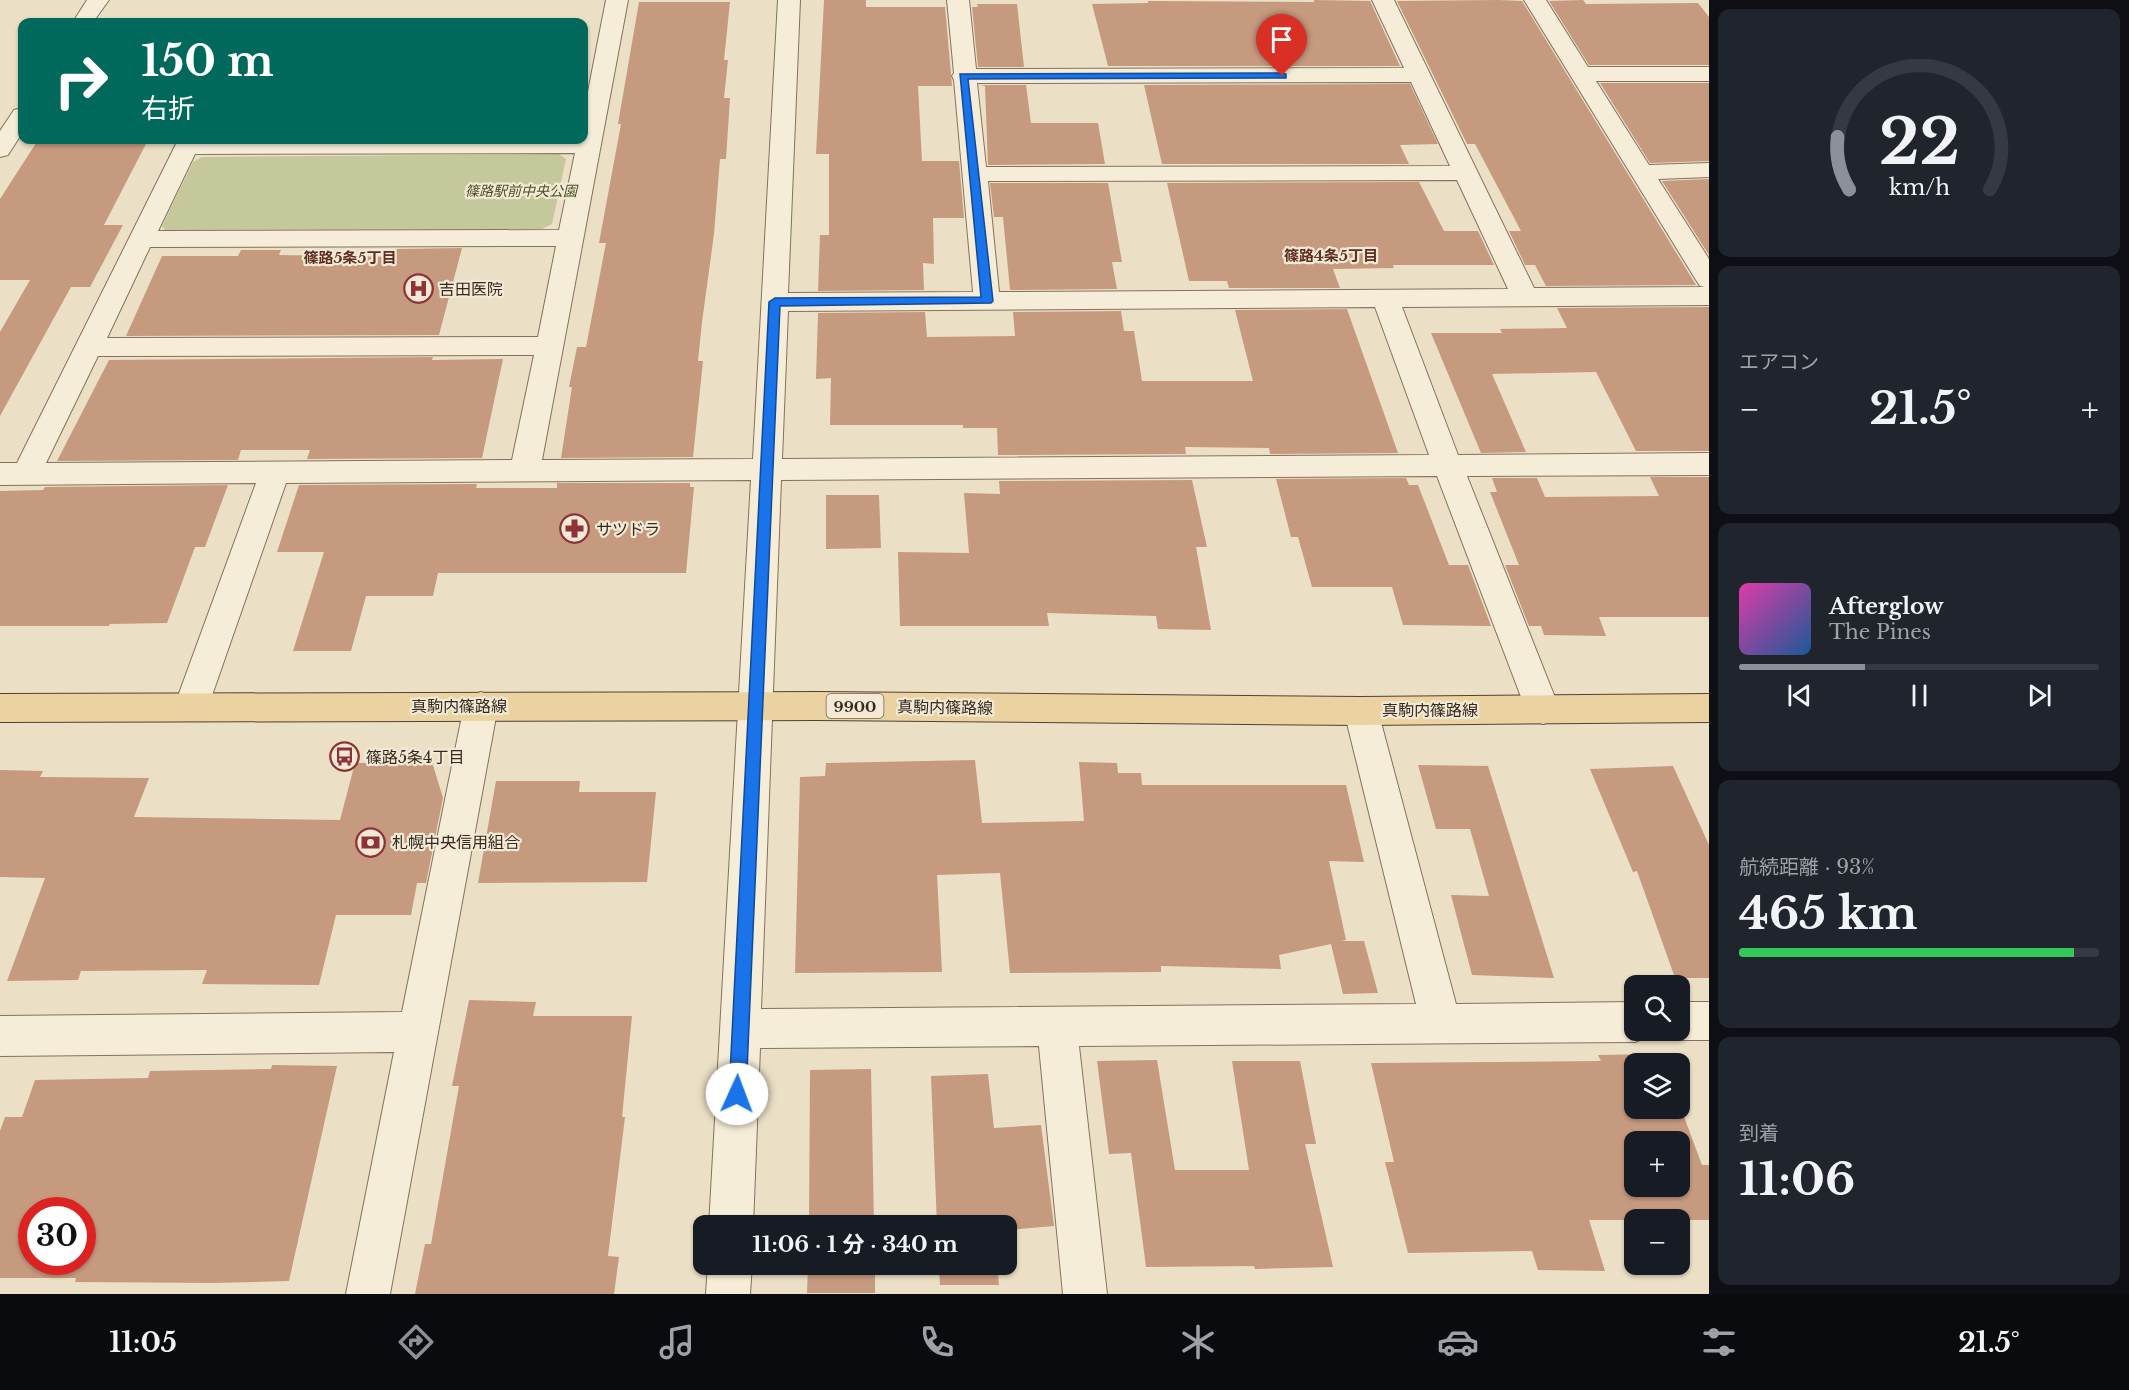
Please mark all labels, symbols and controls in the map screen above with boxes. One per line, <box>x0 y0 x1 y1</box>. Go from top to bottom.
pin <box>1256 14 1307 76</box>
icon: arrive <box>1265 23 1298 56</box>
text: 150 m <box>141 35 274 87</box>
icon: right <box>42 42 120 120</box>
text: 右折 <box>141 92 195 125</box>
text: 22 <box>1878 103 1960 181</box>
text: km/h <box>1889 174 1950 201</box>
park label: 篠路駅前中央公園 <box>465 182 579 200</box>
district label: 篠路4条5丁目 <box>1284 246 1378 265</box>
district label: 篠路5条5丁目 <box>304 248 396 267</box>
hospital icon: 吉田医院 <box>402 273 434 305</box>
place label: 吉田医院 <box>439 279 503 299</box>
text: エアコン <box>1739 350 1819 374</box>
text: 21.5° <box>1869 380 1972 436</box>
text: − <box>1739 389 1760 430</box>
text: + <box>2081 389 2099 430</box>
pharmacy icon: サツドラ <box>559 513 591 545</box>
place label: サツドラ <box>596 519 660 539</box>
text: Afterglow <box>1829 593 1944 620</box>
text: The Pines <box>1829 620 1931 644</box>
icon: previous <box>1783 679 1816 712</box>
icon: pause <box>1903 679 1936 712</box>
icon: next <box>2023 679 2056 712</box>
road number: 9900 <box>826 694 884 718</box>
street label: 真駒内篠路線 <box>411 696 507 716</box>
street label: 真駒内篠路線 <box>897 696 993 718</box>
street label: 真駒内篠路線 <box>1382 700 1478 720</box>
bus stop icon: 篠路5条4丁目 <box>329 741 361 773</box>
place label: 篠路5条4丁目 <box>366 747 464 767</box>
bank icon: 札幌中央信用組合 <box>355 826 387 858</box>
place label: 札幌中央信用組合 <box>392 832 520 852</box>
text: 航続距離 · 93% <box>1739 855 1875 879</box>
text: 465 km <box>1739 885 1918 941</box>
map controls <box>1624 975 1690 1275</box>
button: search <box>1624 975 1690 1041</box>
button: layers <box>1624 1053 1690 1119</box>
position arrow <box>705 1062 769 1126</box>
text: 到着 <box>1739 1121 1779 1145</box>
button: + <box>1624 1131 1690 1197</box>
text: 11:06 <box>1739 1151 1855 1207</box>
speed limit sign: 30 <box>18 1197 96 1275</box>
button: − <box>1624 1209 1690 1275</box>
text: 11:06 · 1 分 · 340 m <box>752 1231 958 1258</box>
icon: directions <box>395 1321 437 1363</box>
icon: music <box>656 1321 698 1363</box>
icon: phone <box>916 1321 958 1363</box>
icon: climate <box>1177 1321 1219 1363</box>
icon: car <box>1437 1321 1479 1363</box>
icon: filters <box>1698 1321 1740 1363</box>
text: 11:05 <box>109 1326 177 1359</box>
text: 21.5° <box>1958 1326 2020 1359</box>

